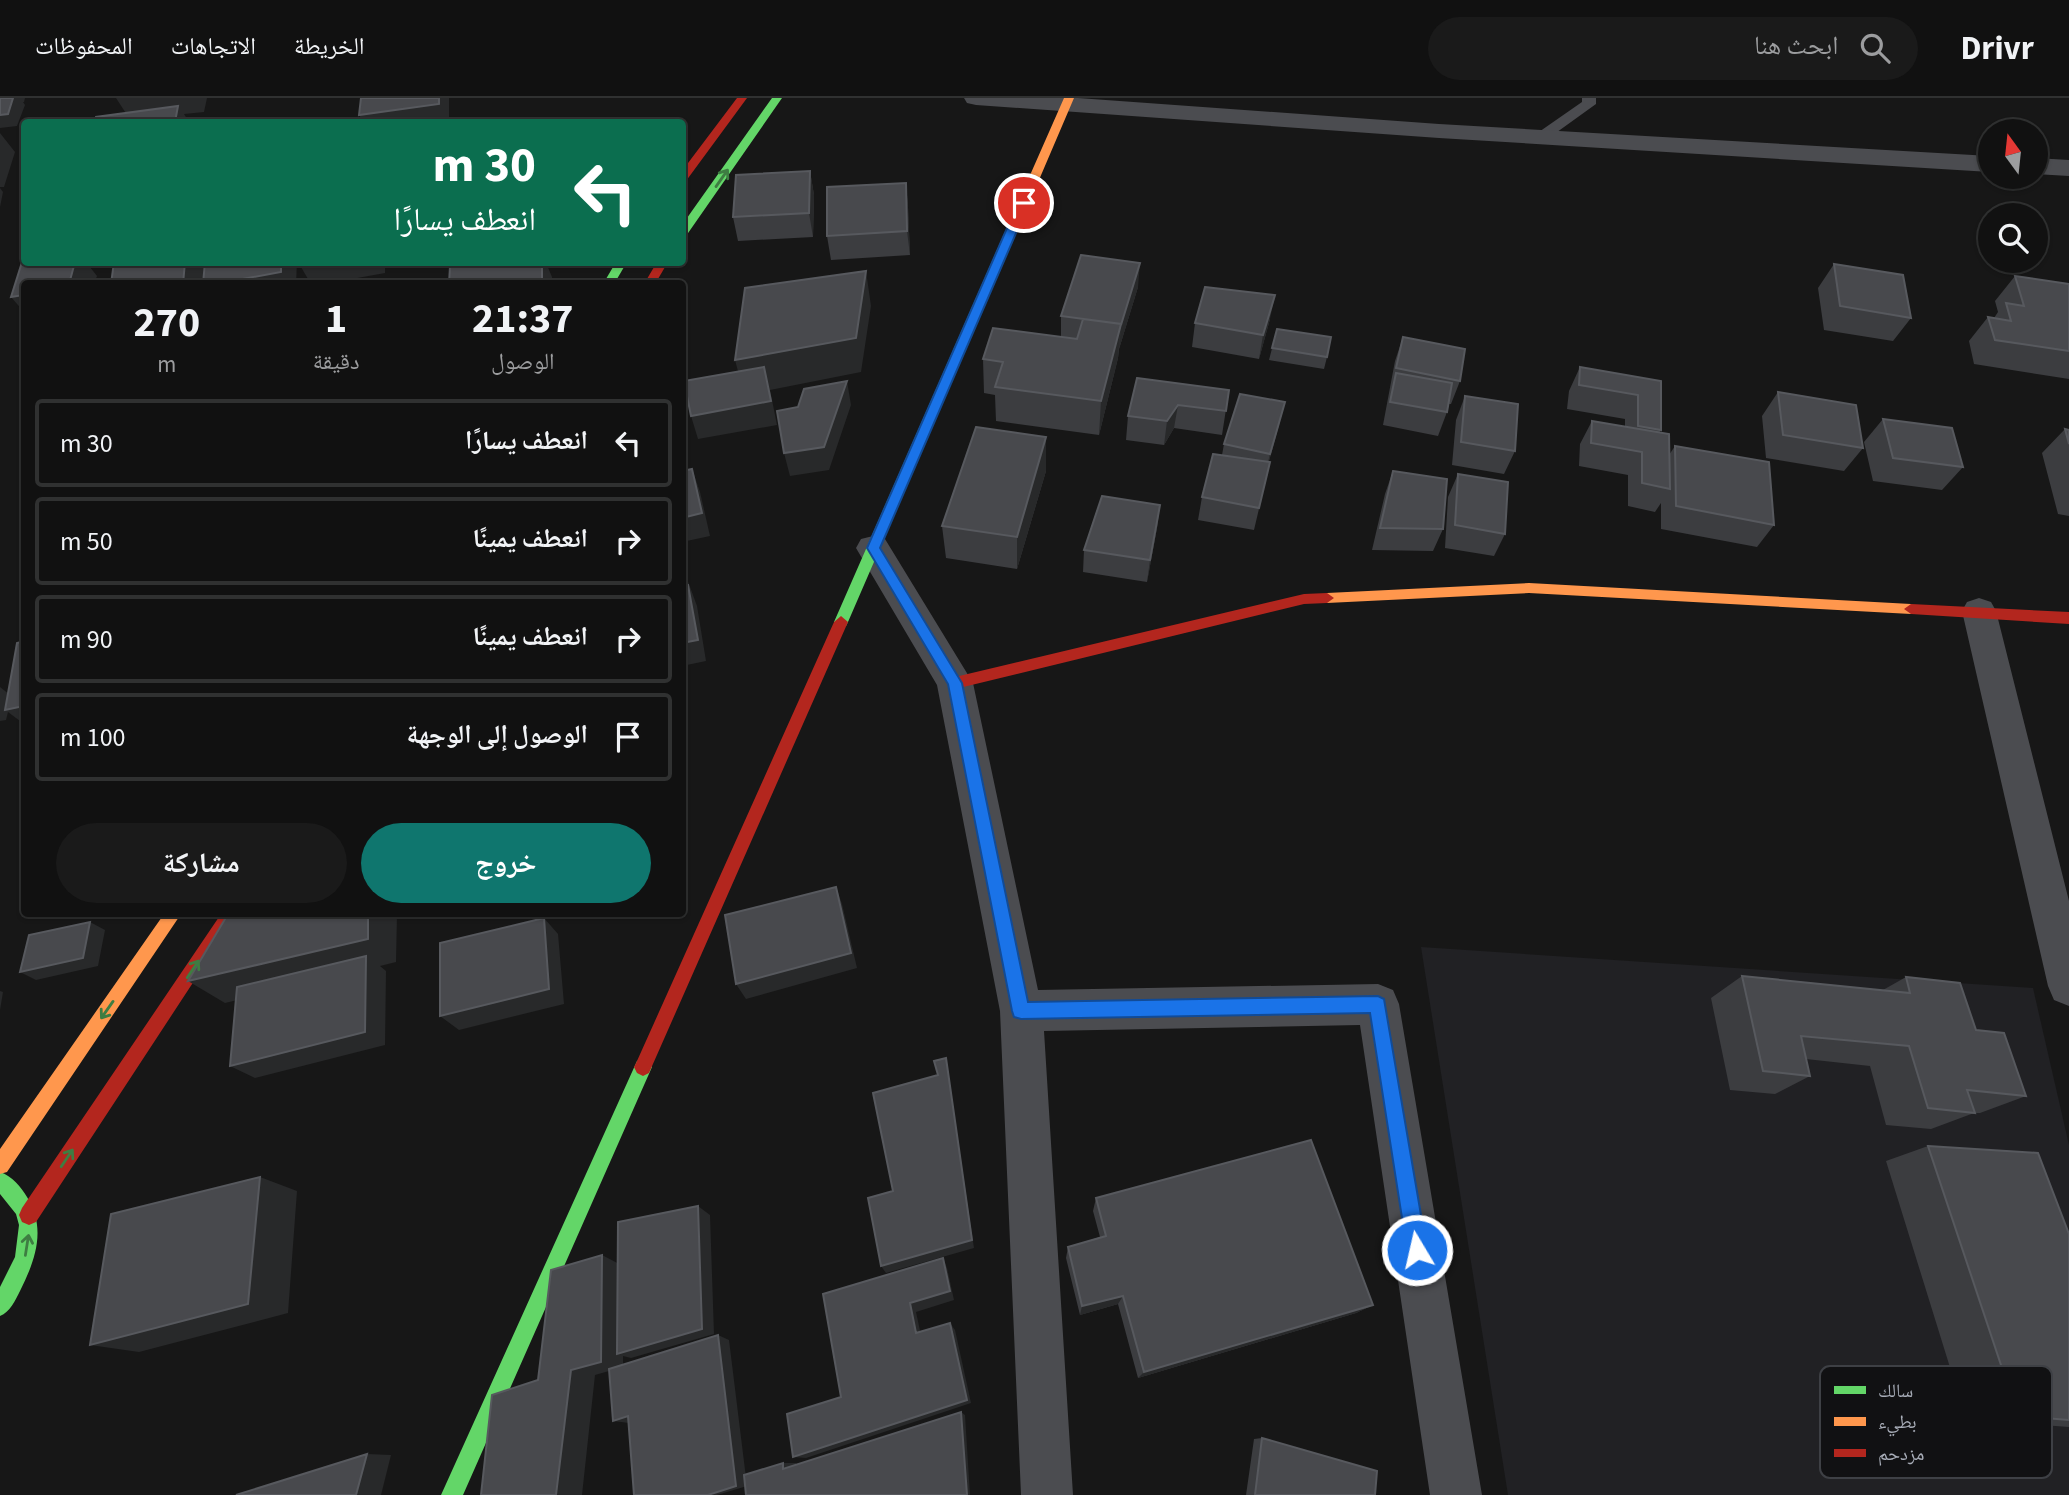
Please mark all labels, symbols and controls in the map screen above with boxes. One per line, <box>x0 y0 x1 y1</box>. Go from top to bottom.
search box <box>1428 17 1918 80</box>
text: Drivr <box>1960 25 2034 72</box>
text: ابحث هنا <box>1754 27 1838 64</box>
text: المحفوظات <box>35 29 133 64</box>
text: الاتجاهات <box>171 29 256 64</box>
text: الخريطة <box>294 29 365 64</box>
icon: search <box>1856 29 1894 67</box>
north arrow <box>1978 119 2048 189</box>
map controls <box>1978 119 2048 273</box>
text: 30 m <box>432 131 536 201</box>
icon: left <box>560 147 651 238</box>
one-way arrow <box>715 169 729 188</box>
pin <box>994 173 1054 233</box>
icon: arrive <box>1005 184 1043 222</box>
text: انعطف يسارًا <box>393 197 536 243</box>
button: search <box>1978 203 2048 273</box>
text: 1 <box>325 289 347 349</box>
text: 21:37 <box>472 289 573 349</box>
text: 270 <box>134 293 200 353</box>
text: دقيقة <box>313 345 360 378</box>
text: الوصول <box>491 345 555 378</box>
text: m <box>157 348 176 381</box>
text: انعطف يسارًا <box>465 422 588 459</box>
icon: left <box>609 424 647 462</box>
text: 30 m <box>60 425 113 462</box>
text: انعطف يمينًا <box>473 520 588 557</box>
icon: right <box>609 522 647 560</box>
text: 50 m <box>60 523 113 560</box>
text: انعطف يمينًا <box>473 618 588 655</box>
icon: right <box>609 620 647 658</box>
text: 90 m <box>60 621 113 658</box>
text: الوصول إلى الوجهة <box>407 716 588 753</box>
icon: arrive <box>609 718 647 756</box>
text: 100 m <box>60 719 126 756</box>
button: مشاركة <box>56 823 347 903</box>
button: خروج <box>361 823 651 903</box>
one-way arrow <box>186 960 200 979</box>
one-way arrow <box>100 1000 114 1019</box>
one-way arrow <box>59 1149 74 1168</box>
position arrow <box>1380 1213 1454 1287</box>
one-way arrow <box>21 1234 34 1257</box>
legend <box>1820 1366 2052 1478</box>
text: سالك <box>1878 1378 1913 1405</box>
text: بطيء <box>1878 1409 1917 1437</box>
text: مزدحم <box>1878 1441 1924 1468</box>

